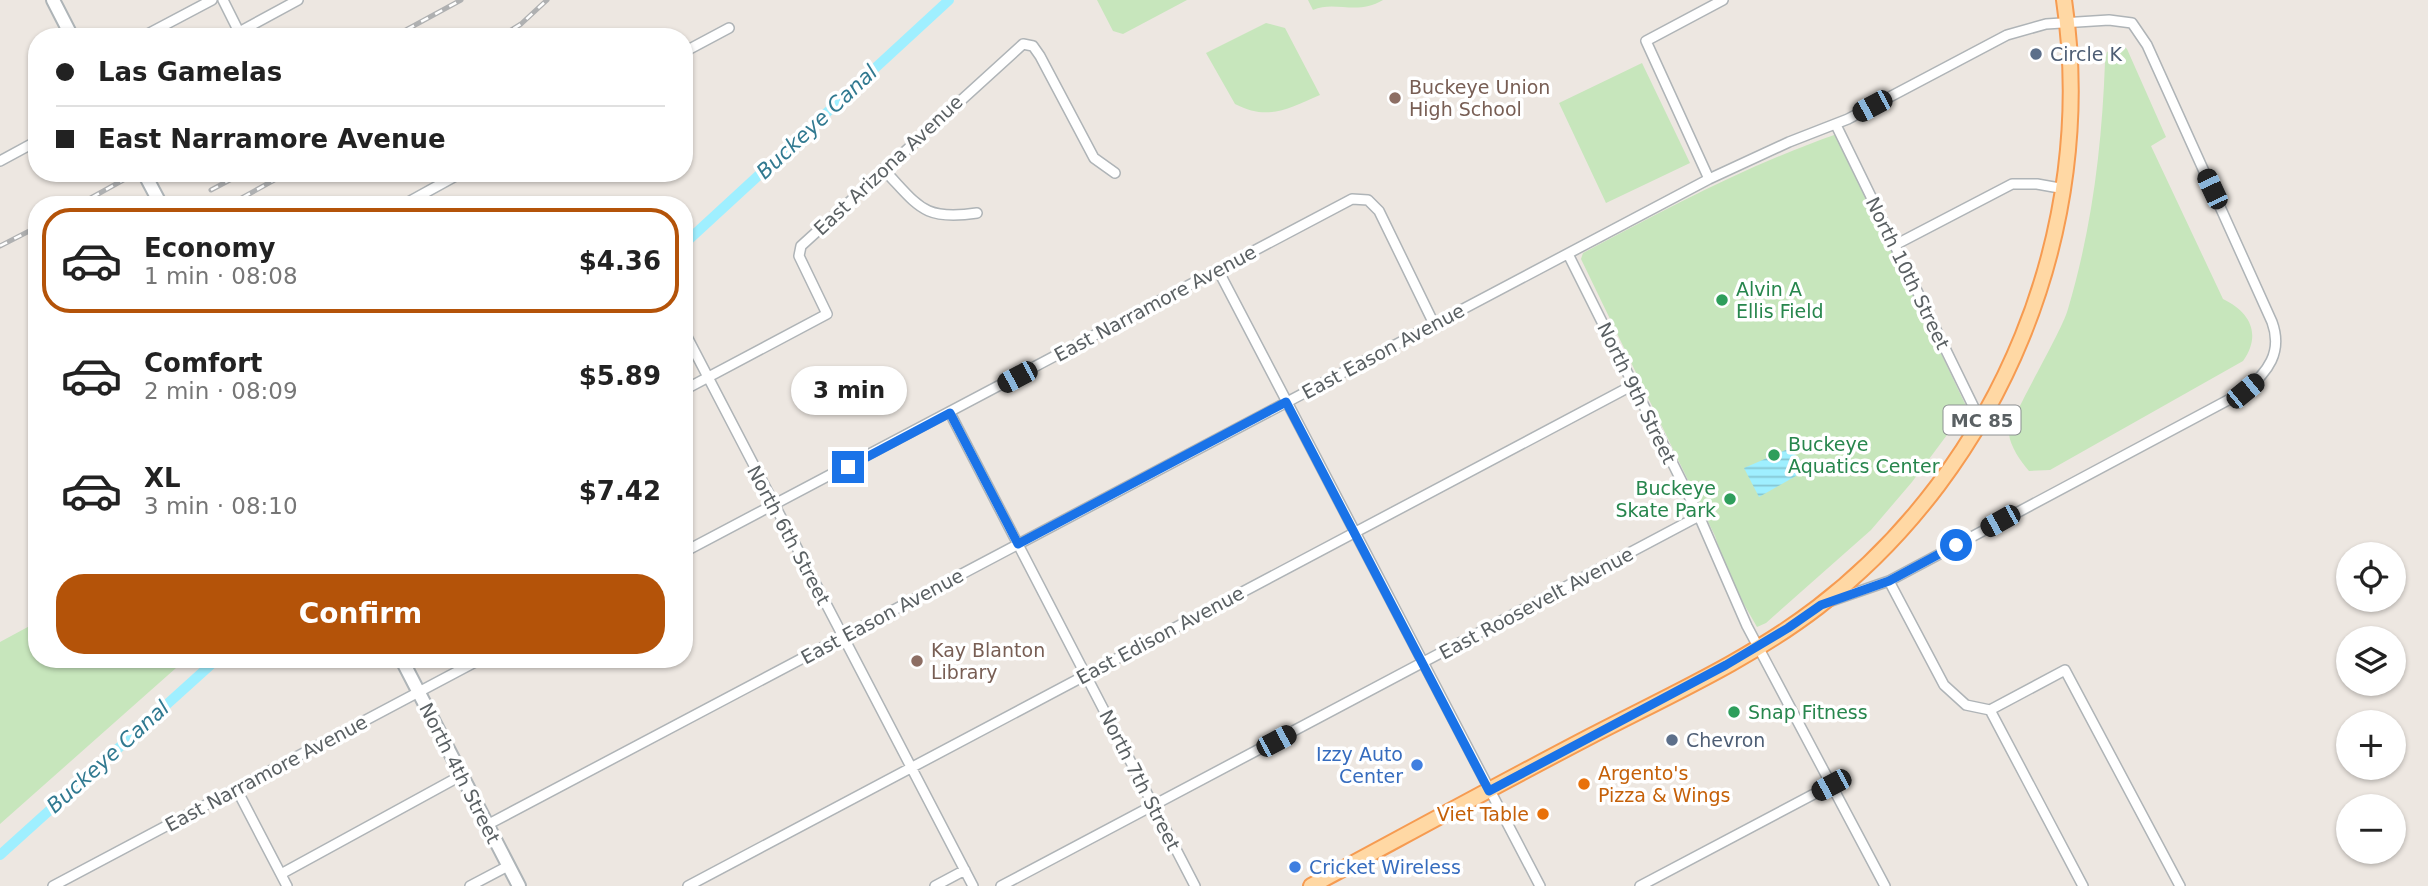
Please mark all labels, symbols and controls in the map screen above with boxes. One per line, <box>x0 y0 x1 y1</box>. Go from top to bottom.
place label: Circle K <box>2050 43 2122 65</box>
marker: Circle K <box>2028 46 2044 62</box>
text: Las Gamelas <box>98 57 282 87</box>
water label: Buckeye Canal <box>752 60 882 184</box>
place label: Buckeye Union High School <box>1409 76 1550 120</box>
car <box>1849 87 1896 125</box>
street label: East Arizona Avenue <box>809 90 967 240</box>
marker: Buckeye Union High School <box>1387 90 1403 106</box>
text: East Narramore Avenue <box>98 124 446 154</box>
car <box>2194 166 2231 212</box>
street label: North 10th Street <box>1862 193 1954 353</box>
icon: car <box>60 229 123 292</box>
text: Economy <box>144 233 275 263</box>
street label: East Narramore Avenue <box>1050 240 1260 366</box>
text: $4.36 <box>579 246 661 276</box>
text: 1 min · 08:08 <box>144 263 298 289</box>
place label: Alvin A Ellis Field <box>1736 278 1824 322</box>
marker: Alvin A Ellis Field <box>1714 292 1730 308</box>
street label: East Eason Avenue <box>1298 299 1468 403</box>
street label: North 9th Street <box>1593 319 1681 467</box>
icon: car <box>60 344 123 407</box>
text: Comfort <box>144 348 262 378</box>
car <box>994 358 1041 396</box>
text: $5.89 <box>579 361 661 391</box>
callout: 3 min <box>790 365 906 414</box>
car <box>2223 370 2268 412</box>
text: 3 min <box>813 377 885 403</box>
text: 2 min · 08:09 <box>144 378 298 404</box>
road number: MC 85 <box>1944 406 2021 434</box>
place label: Buckeye Aquatics Center <box>1788 433 1940 477</box>
marker: Buckeye Aquatics Center <box>1766 447 1782 463</box>
route end <box>832 451 864 483</box>
icon: car <box>60 459 123 522</box>
street label: North 6th Street <box>743 462 835 608</box>
text: XL <box>144 463 181 493</box>
text: $7.42 <box>579 476 661 506</box>
place label: Buckeye Skate Park <box>1615 477 1716 521</box>
marker: Buckeye Skate Park <box>1722 491 1738 507</box>
text: 3 min · 08:10 <box>144 493 298 519</box>
car <box>1977 502 2024 540</box>
route start <box>1940 529 1972 561</box>
street label: East Roosevelt Avenue <box>1435 542 1637 664</box>
map controls <box>2336 542 2406 864</box>
button: locate <box>2336 542 2406 612</box>
street label: East Eason Avenue <box>797 564 967 668</box>
button: Confirm <box>56 574 665 654</box>
street label: East Edison Avenue <box>1072 581 1248 689</box>
button: layers <box>2336 626 2406 696</box>
place label: Kay Blanton Library <box>931 639 1045 683</box>
marker: Kay Blanton Library <box>909 653 925 669</box>
water label: Buckeye Canal <box>42 696 174 818</box>
street label: North 4th Street <box>415 699 505 847</box>
place label: Snap Fitness <box>1748 701 1868 723</box>
marker: Snap Fitness <box>1726 704 1742 720</box>
street label: North 7th Street <box>1095 706 1185 854</box>
street label: East Narramore Avenue <box>161 710 371 836</box>
button: + <box>2336 710 2406 780</box>
car <box>1253 722 1300 760</box>
place label: Chevron <box>1686 729 1765 751</box>
marker: Chevron <box>1664 732 1680 748</box>
place label: Izzy Auto Center <box>1316 743 1403 787</box>
marker: Izzy Auto Center <box>1409 757 1425 773</box>
place label: Argento's Pizza & Wings <box>1598 762 1730 806</box>
car <box>1808 766 1855 804</box>
marker: Argento's Pizza & Wings <box>1576 776 1592 792</box>
button: − <box>2336 794 2406 864</box>
place label: Viet Table <box>1437 803 1529 825</box>
marker: Viet Table <box>1535 806 1551 822</box>
place label: Cricket Wireless <box>1309 856 1461 878</box>
marker: Cricket Wireless <box>1287 859 1303 875</box>

